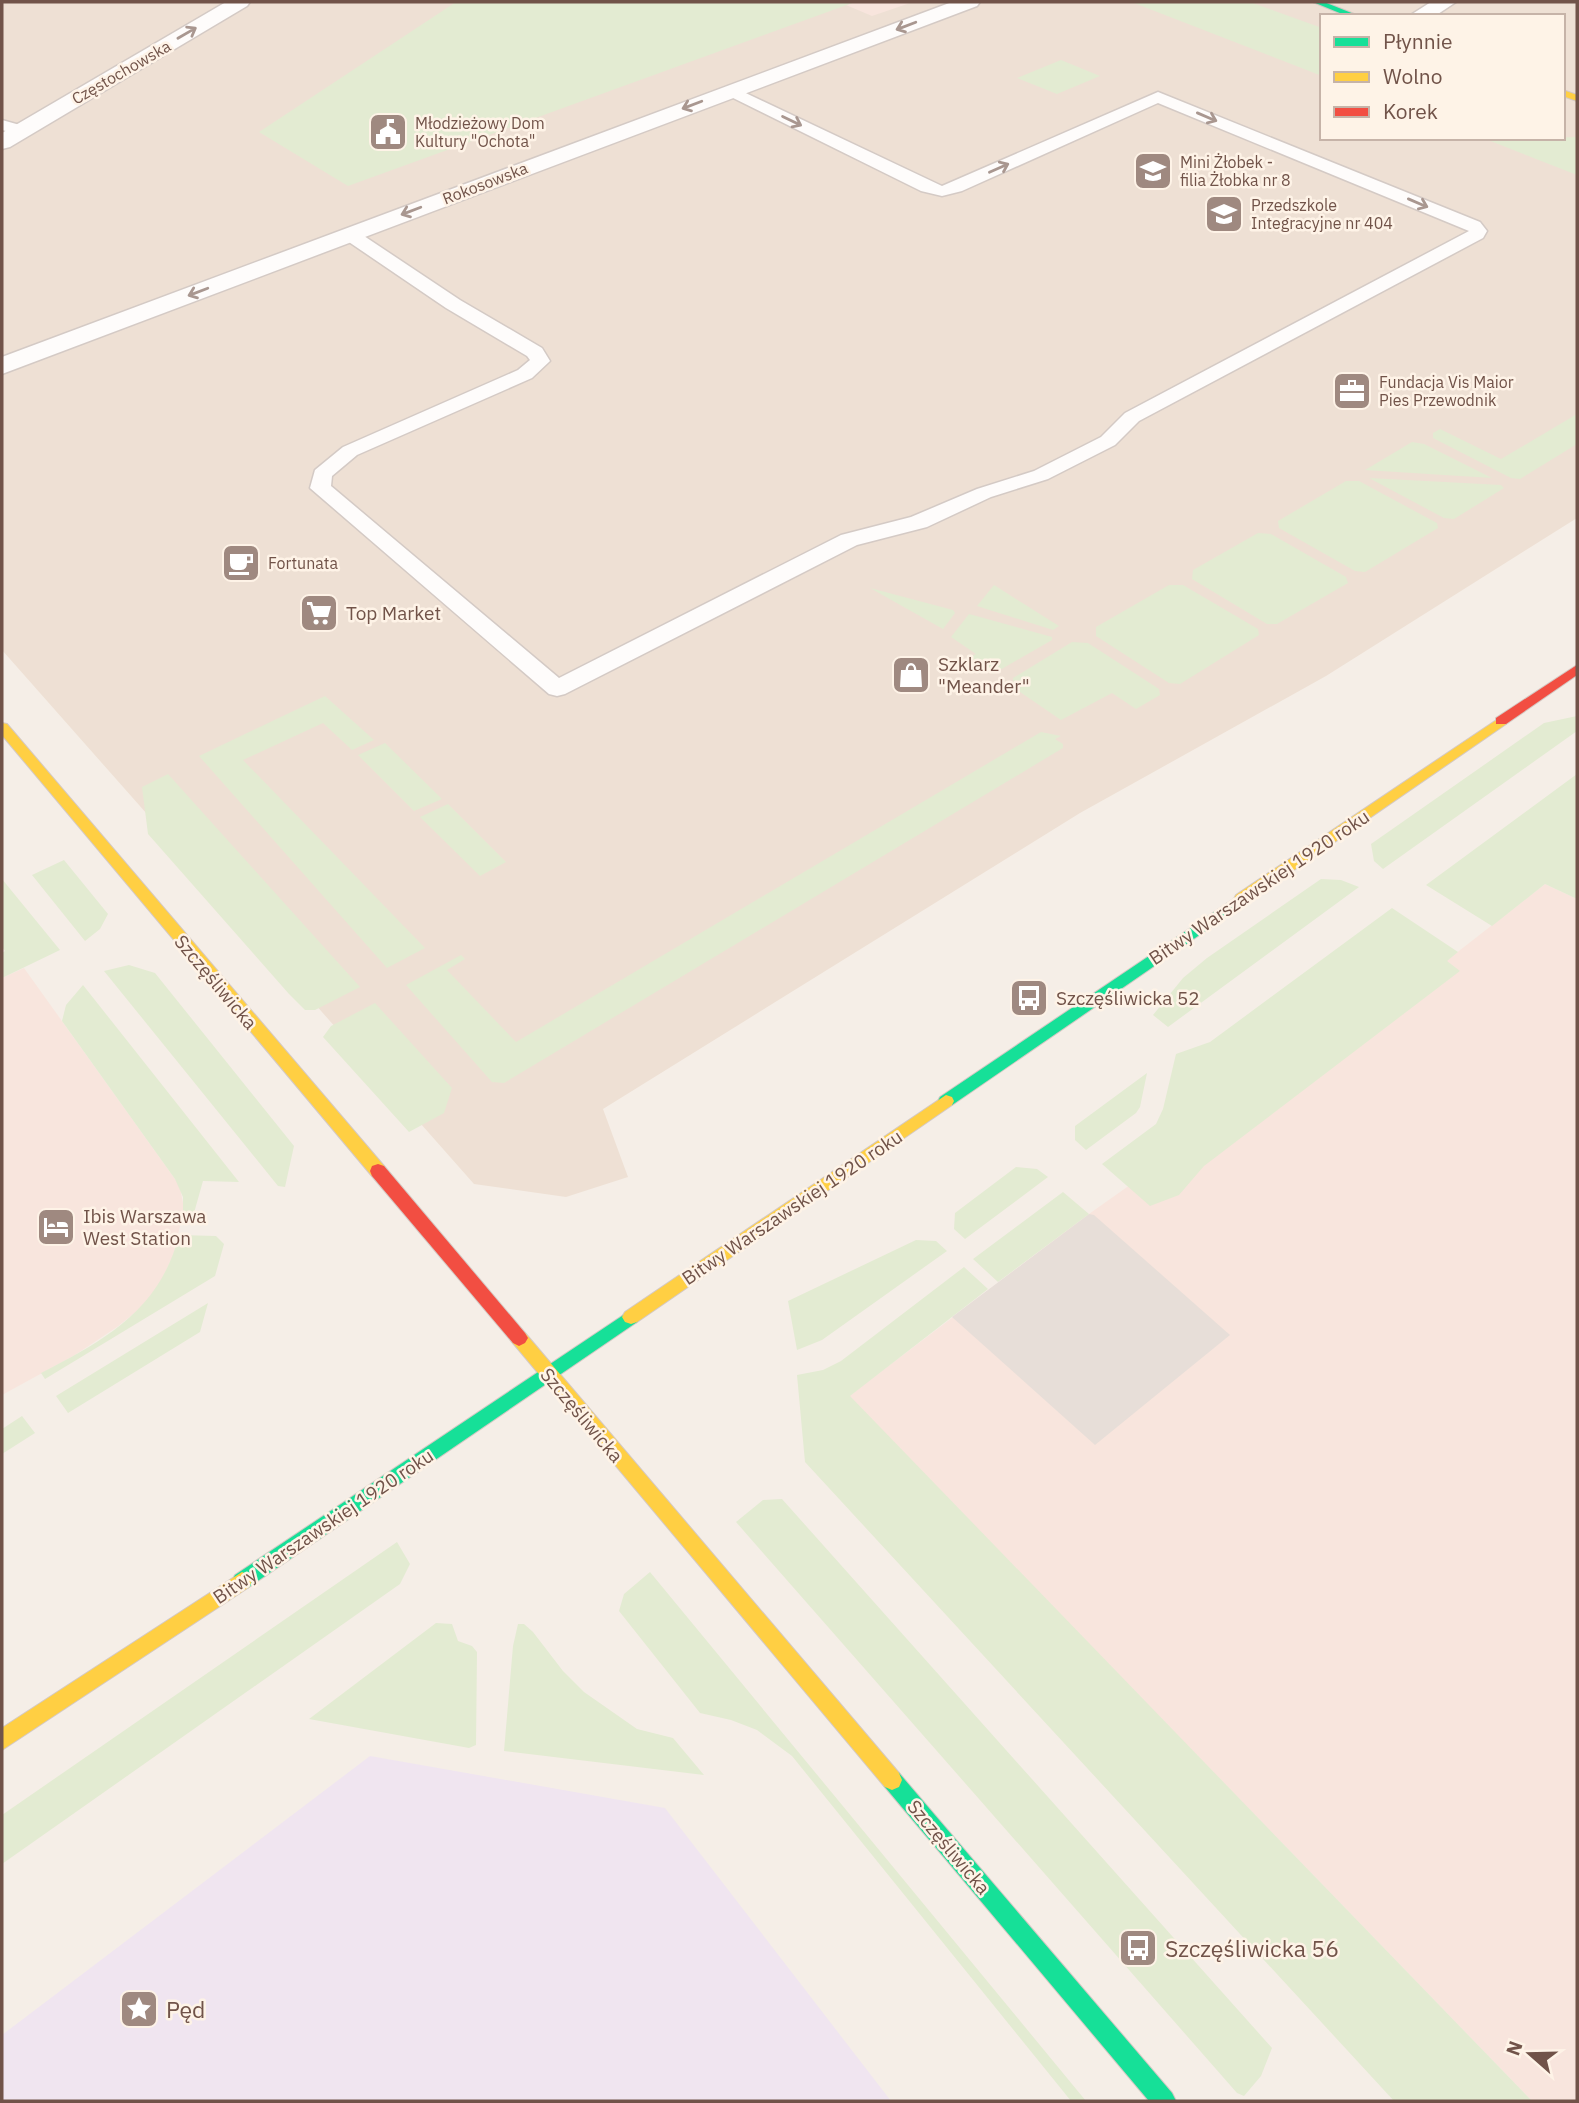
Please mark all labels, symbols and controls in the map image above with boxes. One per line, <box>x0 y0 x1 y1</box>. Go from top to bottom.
legend <box>1320 14 1565 140</box>
one-way arrow <box>895 20 917 33</box>
one-way arrow <box>177 25 197 39</box>
text: Płynnie <box>1383 27 1452 55</box>
street label: Częstochowska <box>68 35 175 108</box>
text: Wolno <box>1383 62 1443 90</box>
text: Korek <box>1383 97 1438 125</box>
one-way arrow <box>682 100 704 112</box>
public building icon: Młodzieżowy Dom Kultury "Ochota" <box>367 111 409 153</box>
one-way arrow <box>1196 111 1217 124</box>
place label: Młodzieżowy Dom Kultury "Ochota" <box>415 113 545 151</box>
one-way arrow <box>781 115 802 128</box>
school or university icon: Mini Żłobek - filia Żłobka nr 8 <box>1132 150 1174 192</box>
place label: Mini Żłobek - filia Żłobka nr 8 <box>1180 152 1291 190</box>
street label: Rokosowska <box>440 157 531 208</box>
one-way arrow <box>988 161 1009 174</box>
school or university icon: Przedszkole Integracyjne nr 404 <box>1203 193 1245 235</box>
place label: Przedszkole Integracyjne nr 404 <box>1251 195 1393 233</box>
one-way arrow <box>1406 197 1428 210</box>
one-way arrow <box>400 205 422 218</box>
one-way arrow <box>187 286 209 299</box>
office icon: Fundacja Vis Maior Pies Przewodnik <box>1331 370 1373 412</box>
place label: Fundacja Vis Maior Pies Przewodnik <box>1379 372 1514 410</box>
cafe icon: Fortunata <box>220 542 262 584</box>
place label: Fortunata <box>268 553 338 573</box>
supermarket icon: Top Market <box>298 592 340 634</box>
place label: Top Market <box>346 601 441 625</box>
place label: Szklarz "Meander" <box>938 652 1030 698</box>
shop icon: Szklarz "Meander" <box>890 654 932 696</box>
street label: Bitwy Warszawskiej 1920 roku <box>1144 804 1374 970</box>
street label: Szczęśliwicka <box>169 930 263 1034</box>
bus stop icon: Szczęśliwicka 52 <box>1008 977 1050 1019</box>
place label: Szczęśliwicka 52 <box>1056 986 1200 1010</box>
street label: Bitwy Warszawskiej 1920 roku <box>677 1124 907 1290</box>
place label: Ibis Warszawa West Station <box>83 1204 207 1250</box>
hotel icon: Ibis Warszawa West Station <box>35 1206 77 1248</box>
street label: Szczęśliwicka <box>535 1363 629 1467</box>
street label: Bitwy Warszawskiej 1920 roku <box>208 1443 438 1609</box>
street label: Szczęśliwicka <box>902 1795 996 1899</box>
bus stop icon: Szczęśliwicka 56 <box>1117 1927 1159 1969</box>
place label: Szczęśliwicka 56 <box>1165 1933 1339 1963</box>
place icon: Pęd <box>118 1988 160 2030</box>
place label: Pęd <box>166 1994 205 2024</box>
north arrow <box>1495 2019 1565 2089</box>
text: N <box>1500 2038 1528 2059</box>

